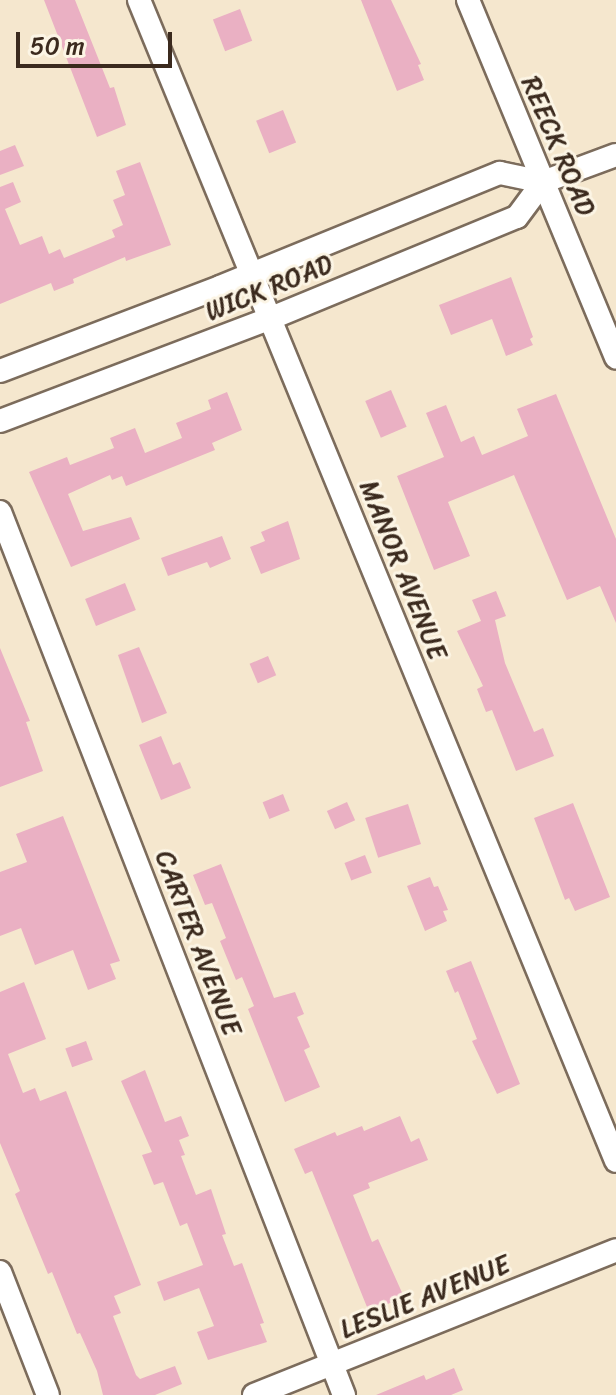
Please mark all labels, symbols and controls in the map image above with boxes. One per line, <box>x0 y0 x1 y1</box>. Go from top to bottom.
scale bar <box>20 16 176 66</box>
text: 50 m <box>30 25 85 67</box>
street label: REECK ROAD <box>515 72 601 220</box>
street label: WICK ROAD <box>201 248 337 328</box>
street label: MANOR AVENUE <box>353 475 453 665</box>
street label: CARTER AVENUE <box>148 846 248 1040</box>
street label: LESLIE AVENUE <box>336 1249 514 1345</box>

